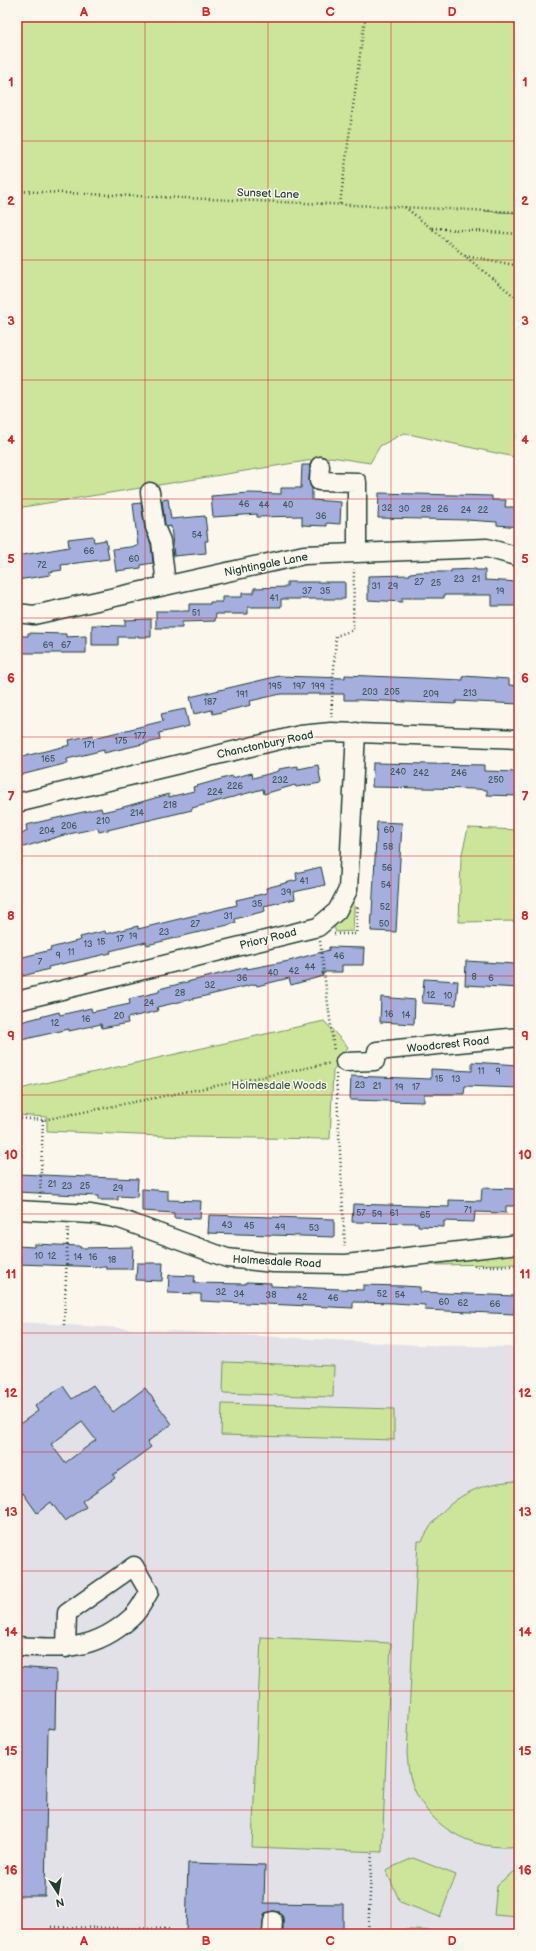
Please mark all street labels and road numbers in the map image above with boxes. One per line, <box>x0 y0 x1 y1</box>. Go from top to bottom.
street label: Sunset Lane <box>237 186 300 201</box>
street label: Nightingale Lane <box>223 550 309 579</box>
street label: Chanctonbury Road <box>216 728 315 761</box>
street label: Priory Road <box>238 925 298 952</box>
street label: Woodcrest Road <box>406 1034 490 1055</box>
street label: Holmesdale Road <box>232 1253 322 1270</box>

